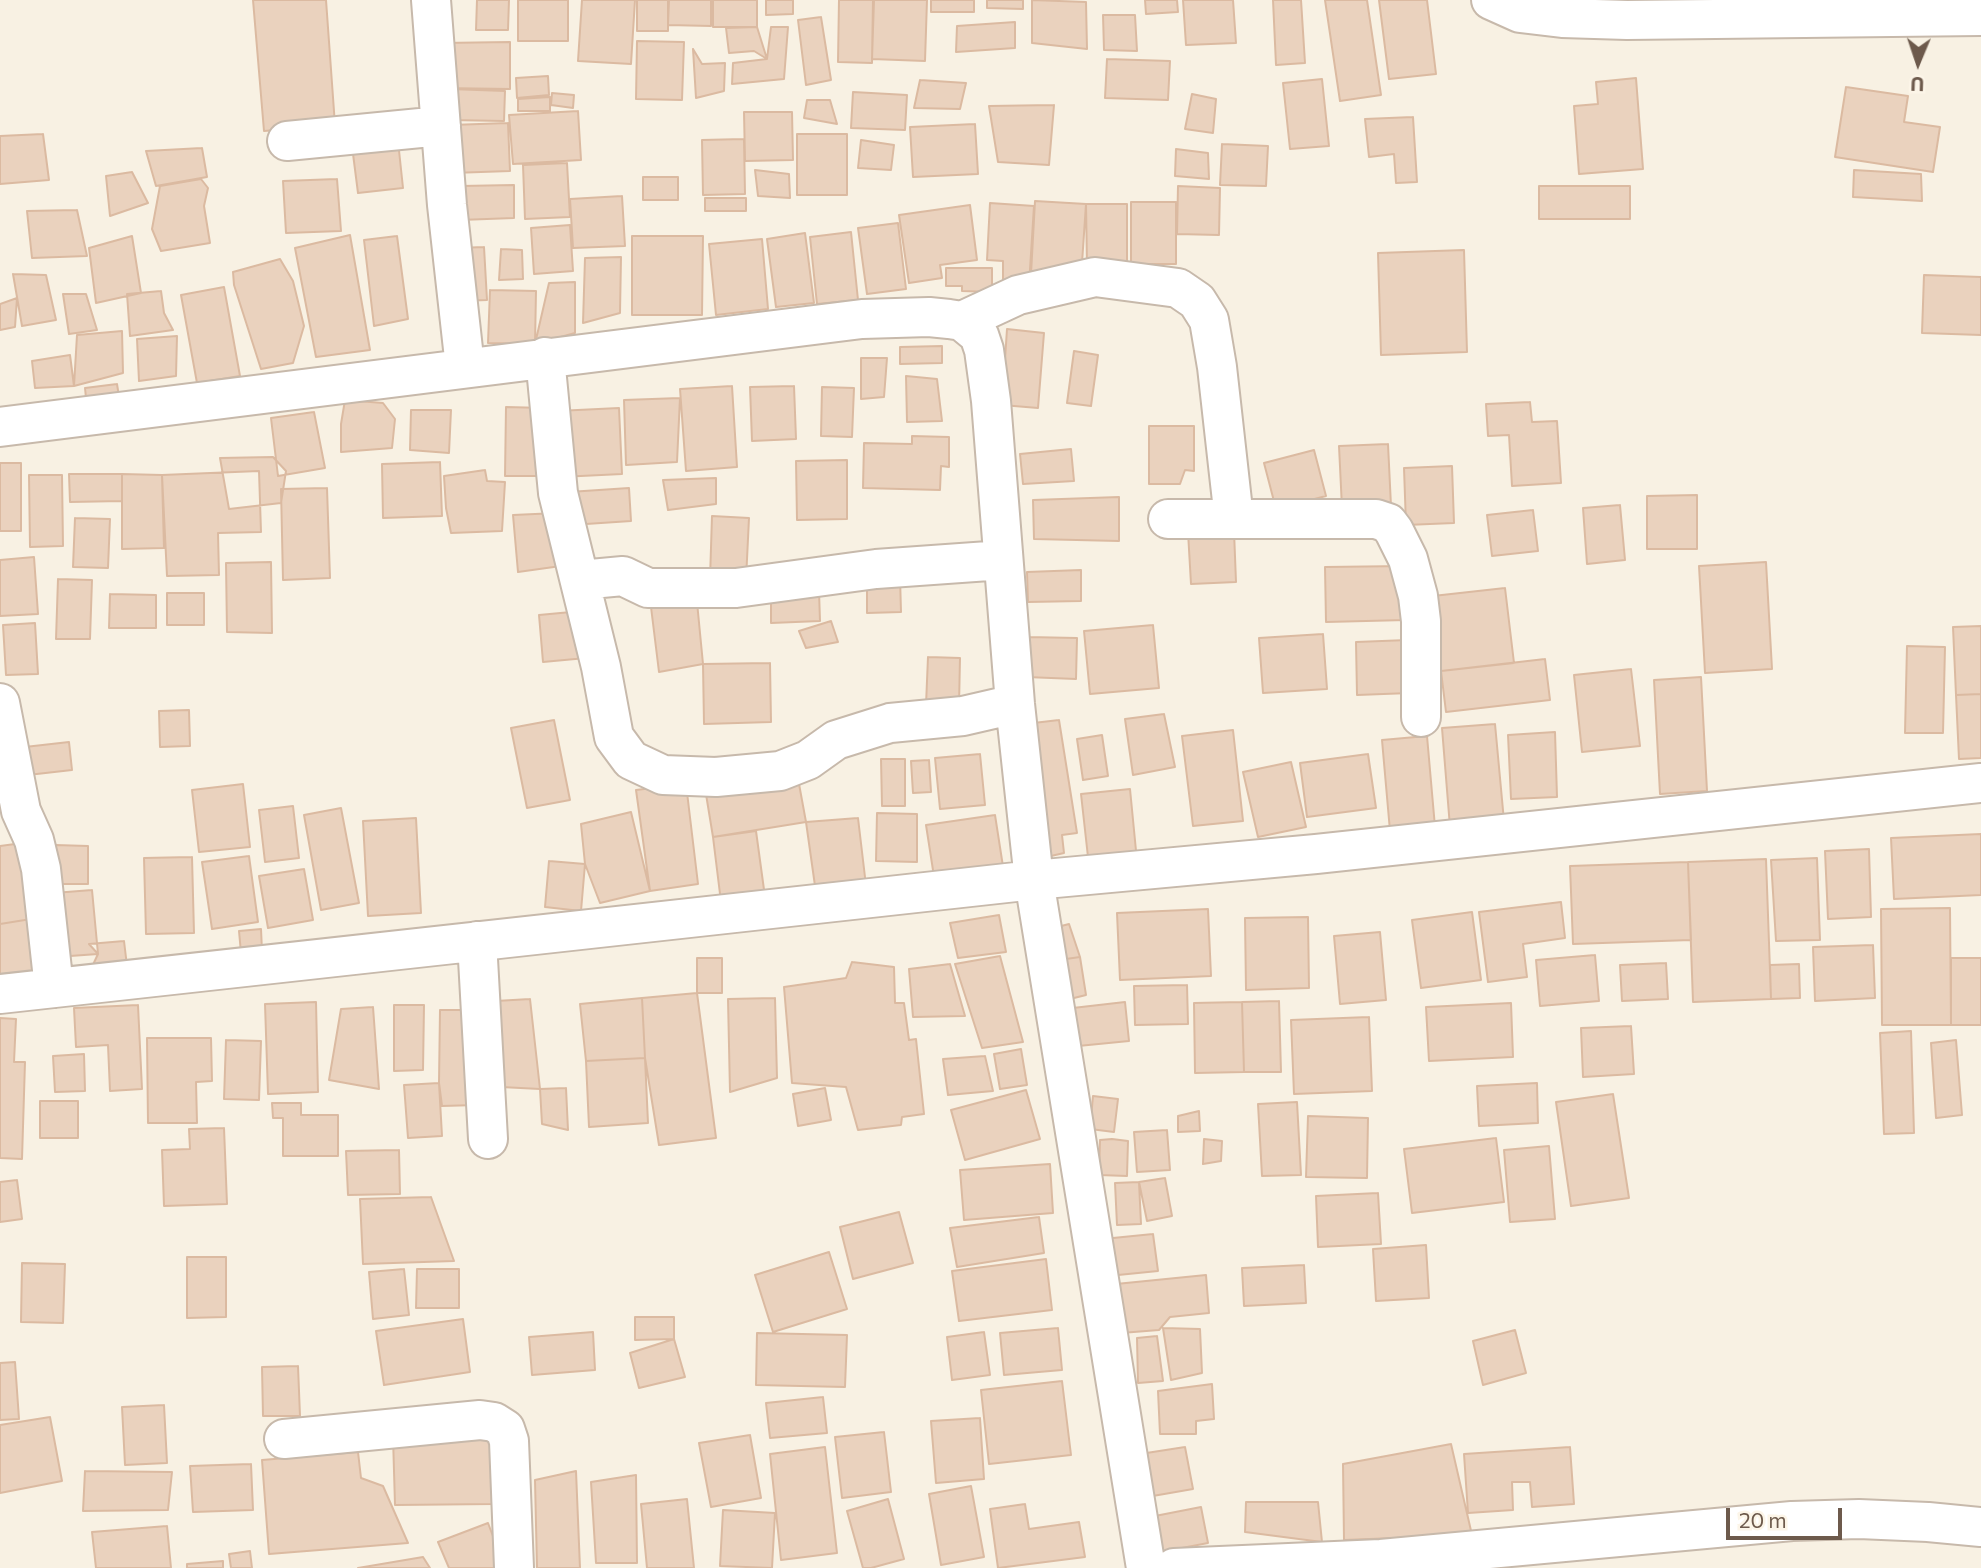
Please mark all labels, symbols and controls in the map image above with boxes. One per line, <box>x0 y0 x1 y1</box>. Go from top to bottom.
north arrow <box>1883 28 1953 98</box>
text: U <box>1910 73 1925 96</box>
scale bar <box>1729 1494 1844 1538</box>
text: 20 m <box>1739 1507 1787 1532</box>

